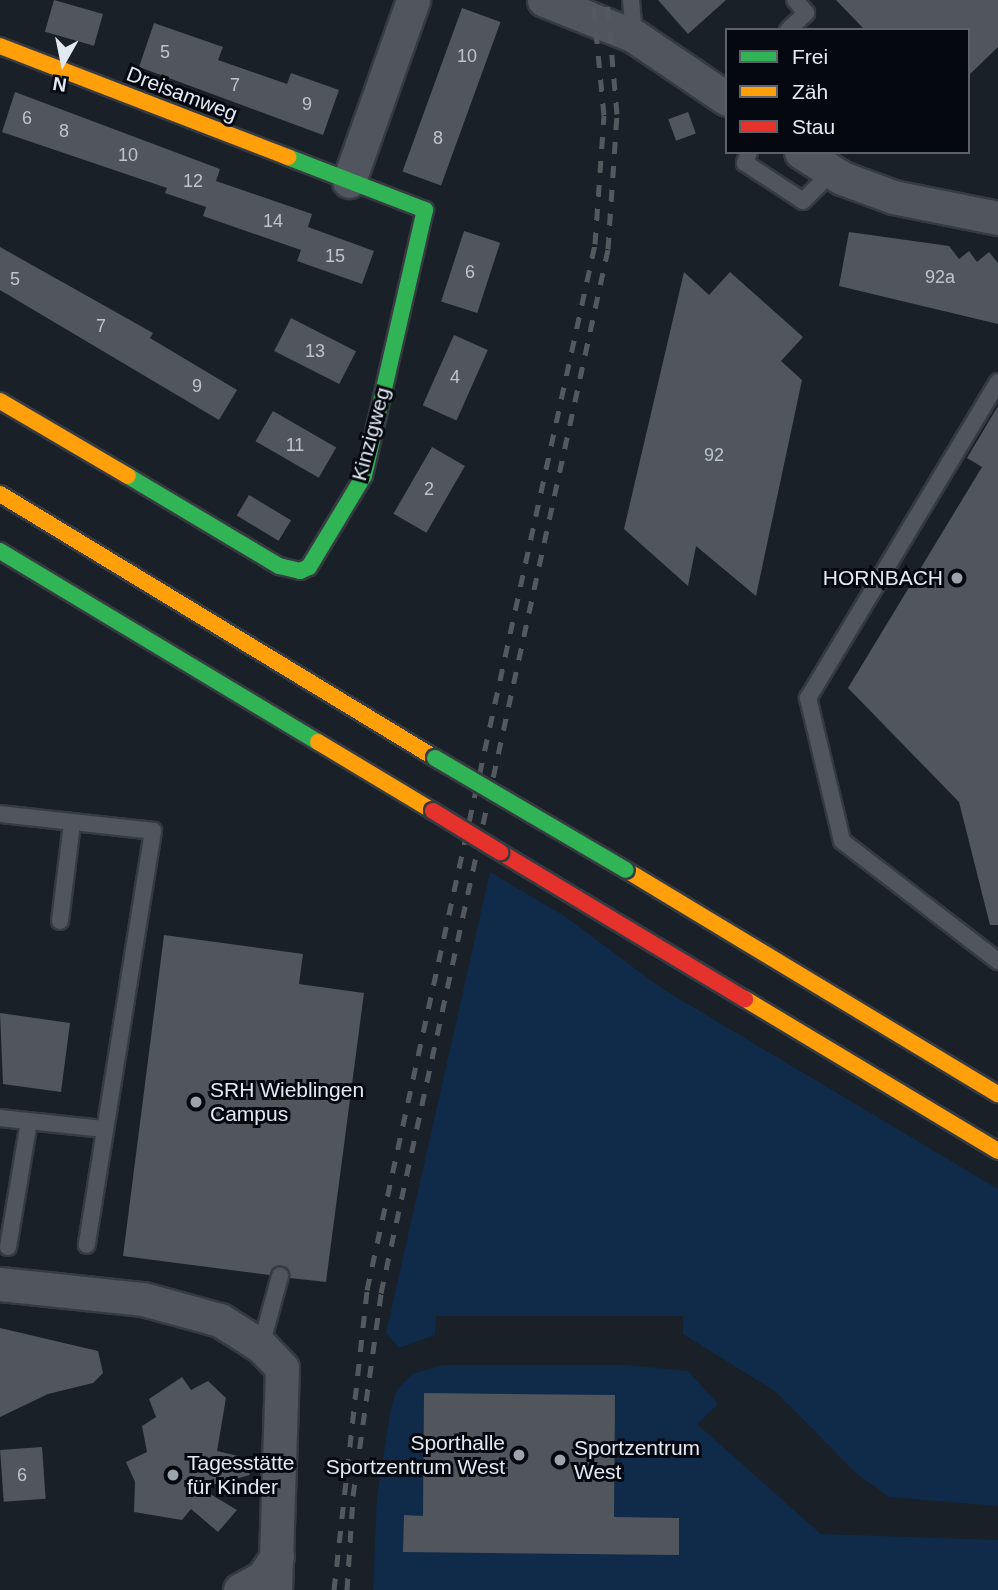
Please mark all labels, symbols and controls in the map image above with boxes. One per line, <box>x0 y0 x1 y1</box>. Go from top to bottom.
north arrow <box>28 28 98 98</box>
legend <box>725 28 970 154</box>
house number: 5 <box>160 41 170 63</box>
house number: 10 <box>457 45 477 67</box>
text: Frei <box>792 45 828 68</box>
street label: Dreisamweg <box>123 61 241 127</box>
text: N <box>51 73 68 96</box>
house number: 7 <box>230 74 240 96</box>
text: Zäh <box>792 80 828 103</box>
house number: 9 <box>302 93 312 115</box>
house number: 6 <box>22 107 32 129</box>
text: Stau <box>792 115 835 138</box>
house number: 8 <box>59 120 69 142</box>
house number: 8 <box>433 127 443 149</box>
house number: 10 <box>118 144 138 166</box>
house number: 12 <box>183 170 203 192</box>
house number: 14 <box>263 210 283 232</box>
house number: 15 <box>325 245 345 267</box>
house number: 6 <box>465 261 475 283</box>
house number: 92a <box>925 266 955 288</box>
house number: 5 <box>10 268 20 290</box>
house number: 7 <box>96 315 106 337</box>
house number: 13 <box>305 340 325 362</box>
house number: 4 <box>450 366 460 388</box>
house number: 9 <box>192 375 202 397</box>
street label: Kinzigweg <box>346 385 396 483</box>
house number: 11 <box>286 434 304 456</box>
house number: 92 <box>704 444 724 466</box>
house number: 2 <box>424 478 434 500</box>
place label: HORNBACH <box>823 565 943 591</box>
marker: HORNBACH <box>949 570 965 586</box>
place label: SRH Wieblingen Campus <box>210 1077 364 1127</box>
marker: SRH Wieblingen Campus <box>188 1094 204 1110</box>
place label: Sporthalle Sportzentrum West <box>326 1430 505 1480</box>
place label: Sportzentrum West <box>574 1435 700 1485</box>
marker: Sporthalle Sportzentrum West <box>511 1447 527 1463</box>
place label: Tagesstätte für Kinder <box>187 1450 294 1500</box>
marker: Sportzentrum West <box>552 1452 568 1468</box>
house number: 6 <box>17 1464 27 1486</box>
marker: Tagesstätte für Kinder <box>165 1467 181 1483</box>

